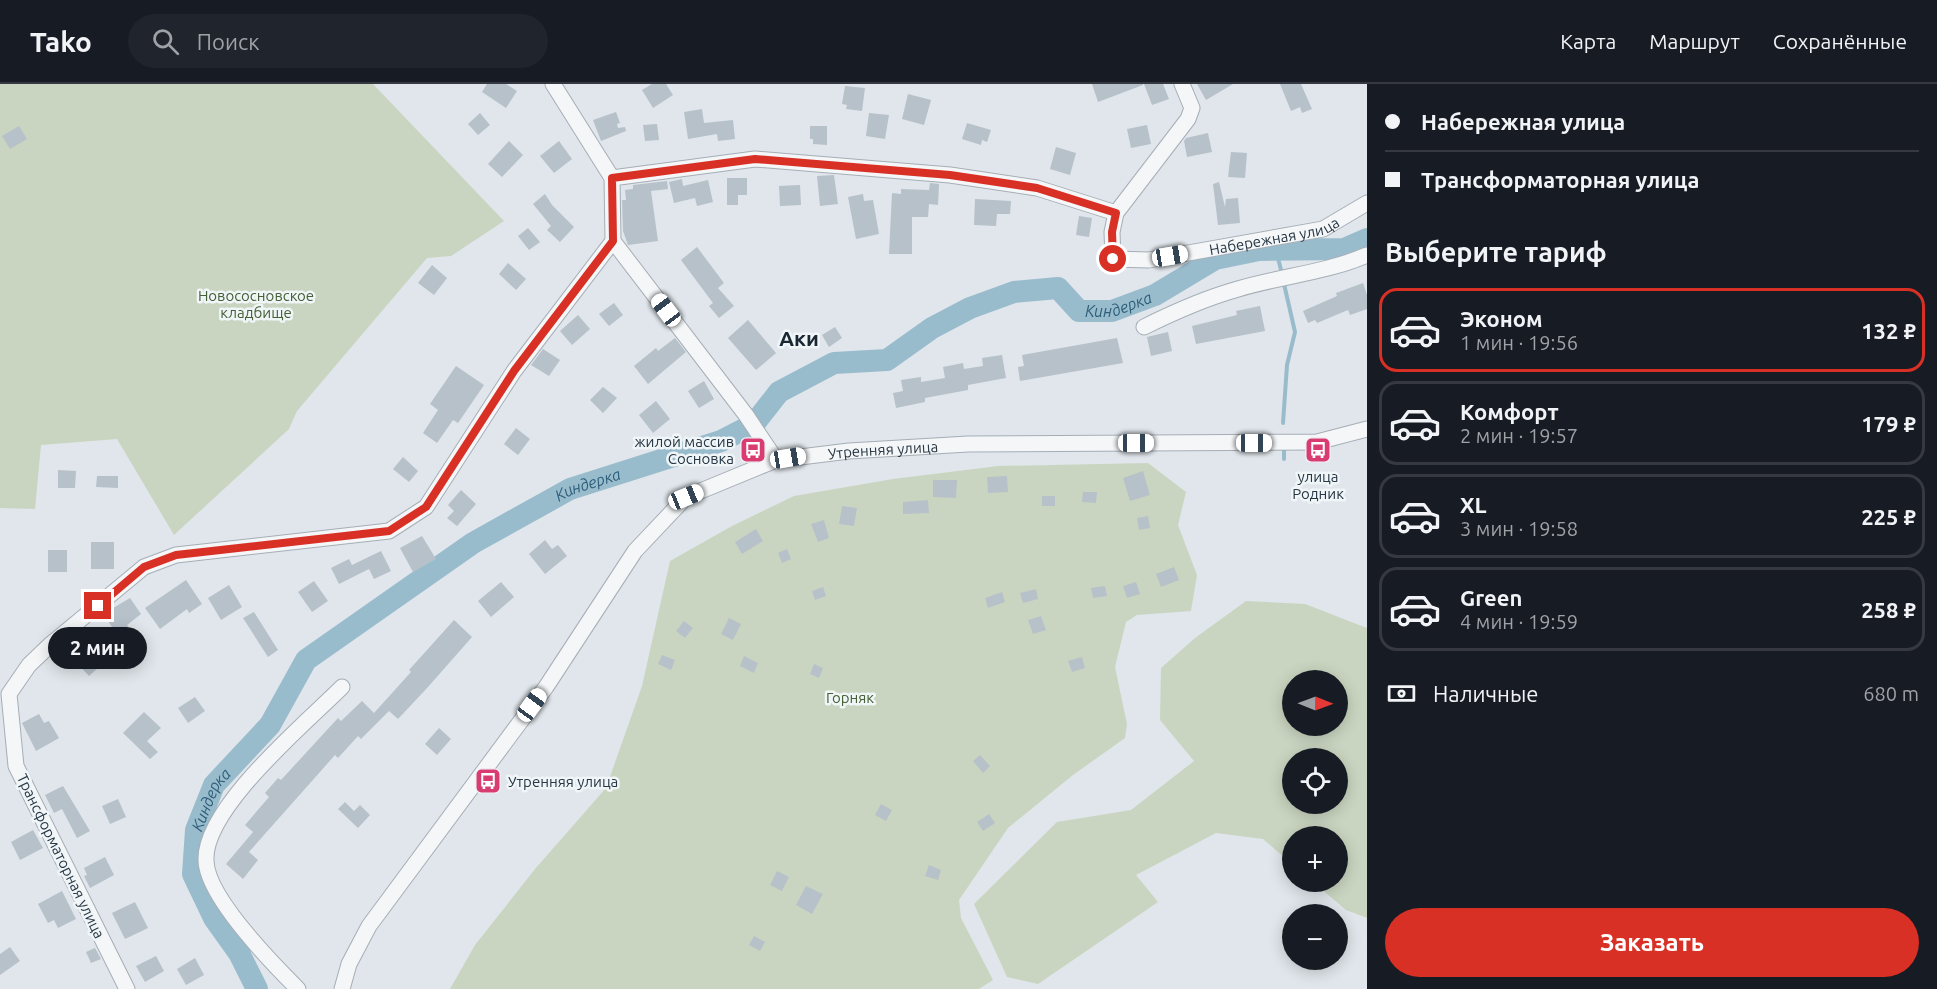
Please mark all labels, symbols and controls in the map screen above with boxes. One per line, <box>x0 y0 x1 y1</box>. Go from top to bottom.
search box <box>128 14 548 68</box>
icon: search <box>149 25 182 58</box>
text: Tako <box>30 26 92 57</box>
text: Поиск <box>197 29 259 54</box>
text: Карта <box>1560 29 1616 53</box>
text: Маршрут <box>1649 29 1740 53</box>
text: Сохранённые <box>1773 29 1907 53</box>
text: Набережная улица <box>1421 109 1625 134</box>
text: Трансформаторная улица <box>1421 167 1699 192</box>
street label: Набережная улица <box>1208 213 1342 258</box>
text: Выберите тариф <box>1385 237 1607 267</box>
car <box>1151 244 1189 268</box>
route start <box>1099 245 1126 272</box>
park label: Новососновское кладбище <box>198 287 314 321</box>
water label: Киндерка <box>1085 288 1155 320</box>
car <box>648 290 684 330</box>
icon: car <box>1388 303 1442 357</box>
text: Эконом <box>1460 306 1542 331</box>
text: 132 ₽ <box>1861 318 1916 343</box>
district label: Аки <box>779 326 819 350</box>
text: 1 мин · 19:56 <box>1460 331 1578 354</box>
icon: car <box>1388 396 1442 450</box>
text: Комфорт <box>1460 399 1559 424</box>
text: 179 ₽ <box>1861 411 1916 436</box>
text: 2 мин · 19:57 <box>1460 424 1578 447</box>
place label: жилой массив Сосновка <box>634 433 734 467</box>
car <box>1118 434 1154 452</box>
car <box>1236 434 1272 452</box>
bus stop icon: жилой массив Сосновка <box>738 435 768 465</box>
bus stop icon: улица Родник <box>1303 435 1333 465</box>
street label: Утренняя улица <box>827 437 939 462</box>
car <box>769 446 807 470</box>
water label: Киндерка <box>552 464 623 505</box>
place label: улица Родник <box>1292 468 1344 502</box>
car <box>666 482 706 512</box>
icon: car <box>1388 489 1442 543</box>
text: XL <box>1460 492 1487 517</box>
text: 225 ₽ <box>1861 504 1916 529</box>
text: 3 мин · 19:58 <box>1460 517 1578 540</box>
icon: car <box>1388 582 1442 636</box>
text: Green <box>1460 585 1522 610</box>
route end <box>84 592 111 619</box>
text: 258 ₽ <box>1861 597 1916 622</box>
text: 4 мин · 19:59 <box>1460 610 1578 633</box>
callout: 2 мин <box>48 627 148 669</box>
text: 2 мин <box>70 636 125 659</box>
north arrow <box>1282 670 1348 736</box>
map controls <box>1282 670 1348 970</box>
icon: cash <box>1385 677 1418 710</box>
text: Наличные <box>1433 681 1538 706</box>
text: 680 m <box>1863 682 1919 705</box>
car <box>514 685 550 725</box>
park label: Горняк <box>826 689 874 706</box>
button: locate <box>1282 748 1348 814</box>
water label: Киндерка <box>188 764 234 834</box>
bus stop icon: Утренняя улица <box>473 766 503 796</box>
street label: Трансформаторная улица <box>14 771 108 941</box>
place label: Утренняя улица <box>508 773 618 790</box>
button: + <box>1282 826 1348 892</box>
button: − <box>1282 904 1348 970</box>
button: Заказать <box>1385 908 1919 977</box>

